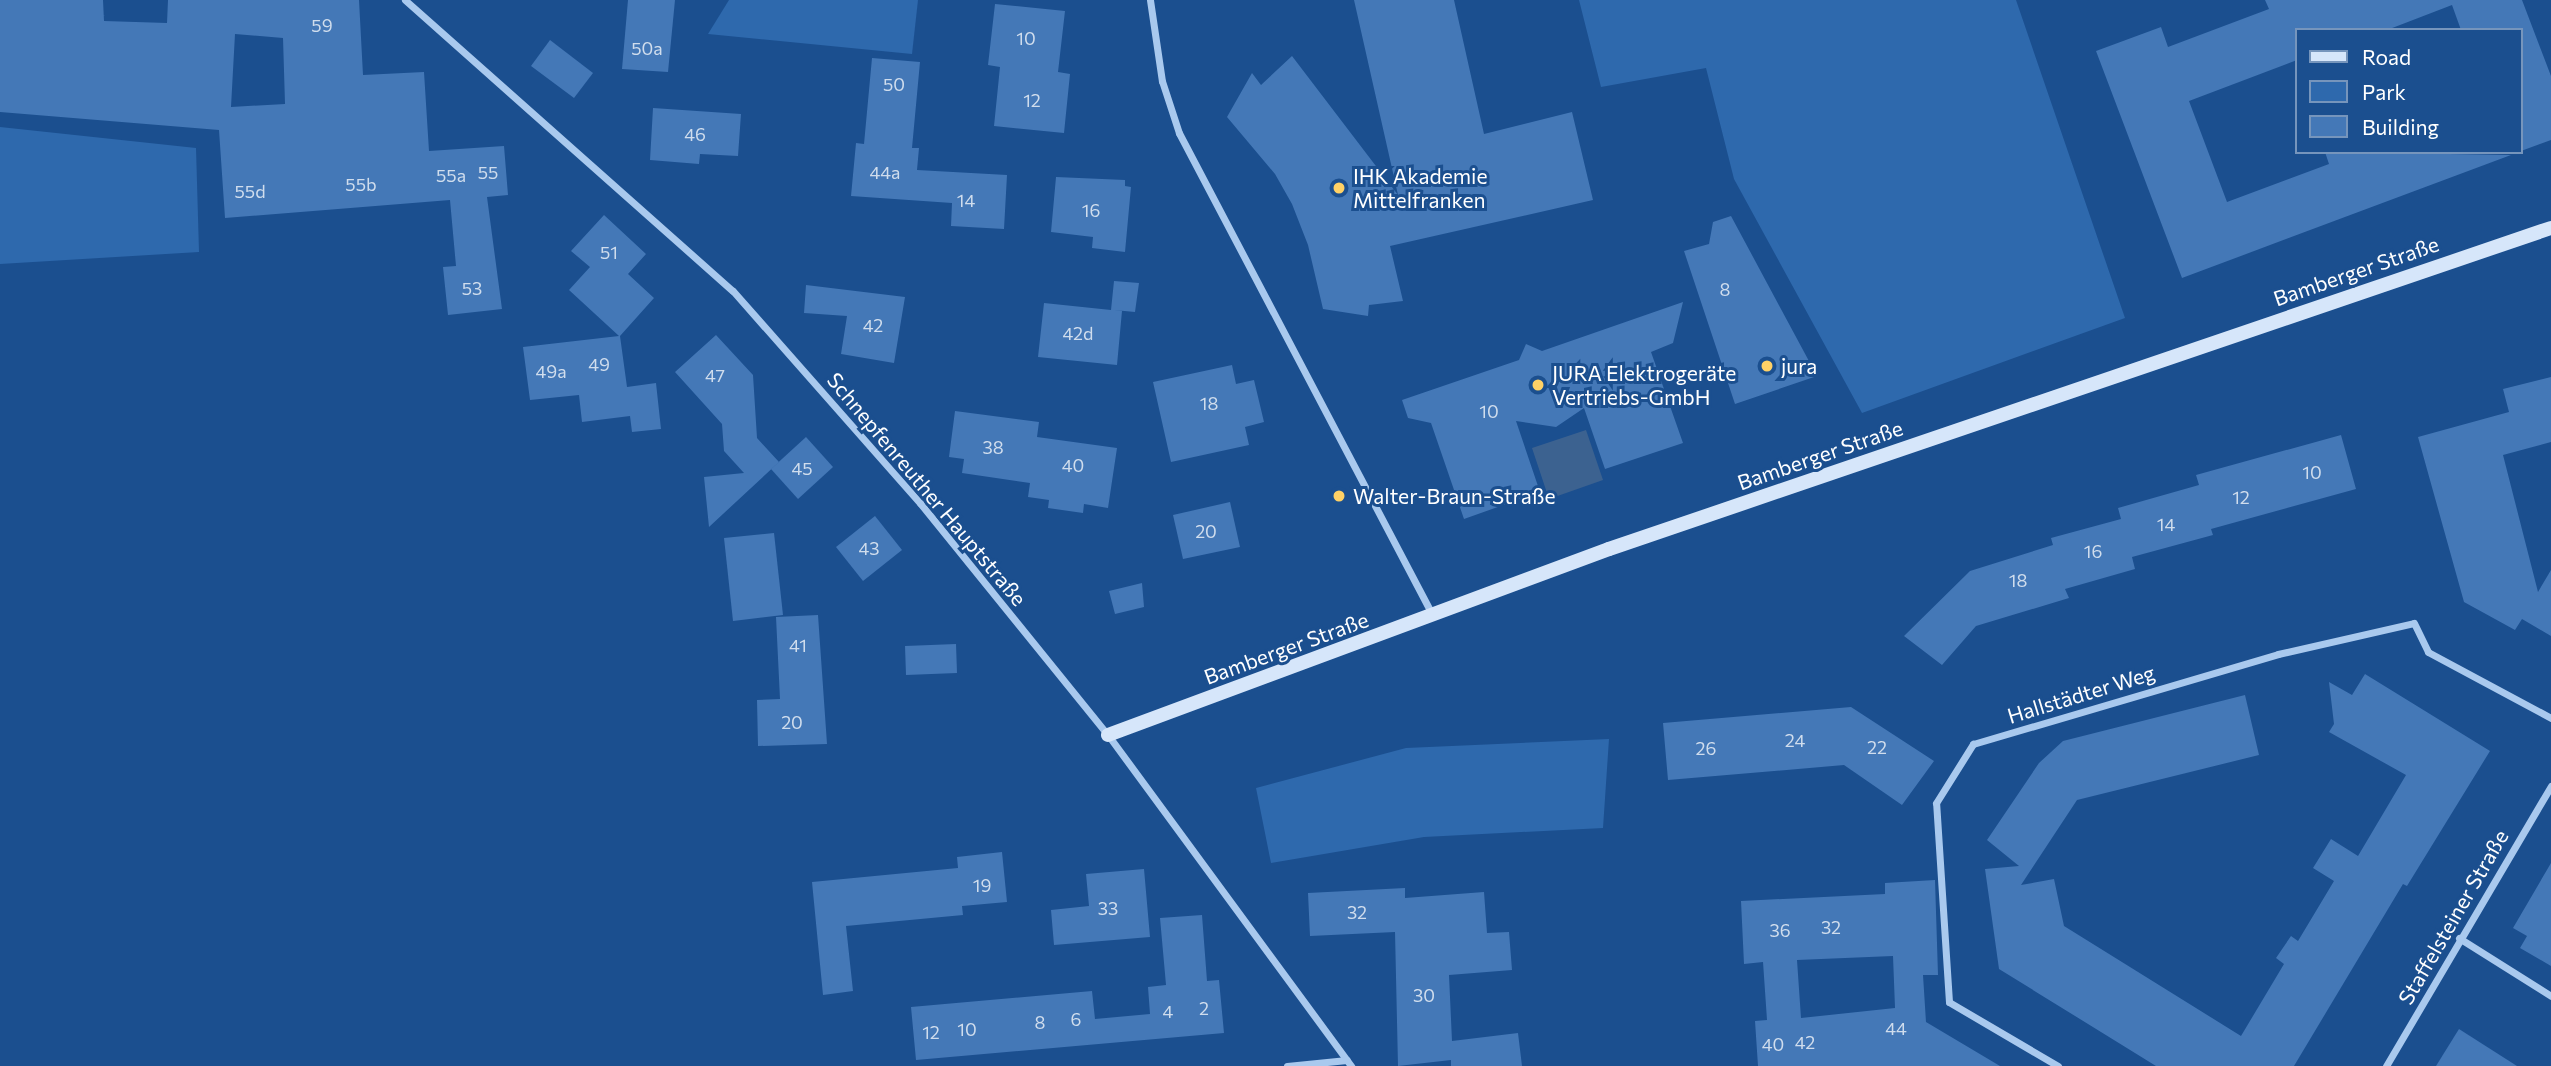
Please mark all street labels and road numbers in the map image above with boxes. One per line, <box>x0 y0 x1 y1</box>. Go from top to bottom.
street label: Bamberger Straße <box>2270 231 2442 311</box>
street label: Schnepfenreuther Hauptstraße <box>822 367 1032 611</box>
street label: Bamberger Straße <box>1734 415 1906 495</box>
street label: Bamberger Straße <box>1200 607 1372 689</box>
street label: Hallstädter Weg <box>2004 660 2158 728</box>
street label: Staffelsteiner Straße <box>2393 825 2513 1009</box>

